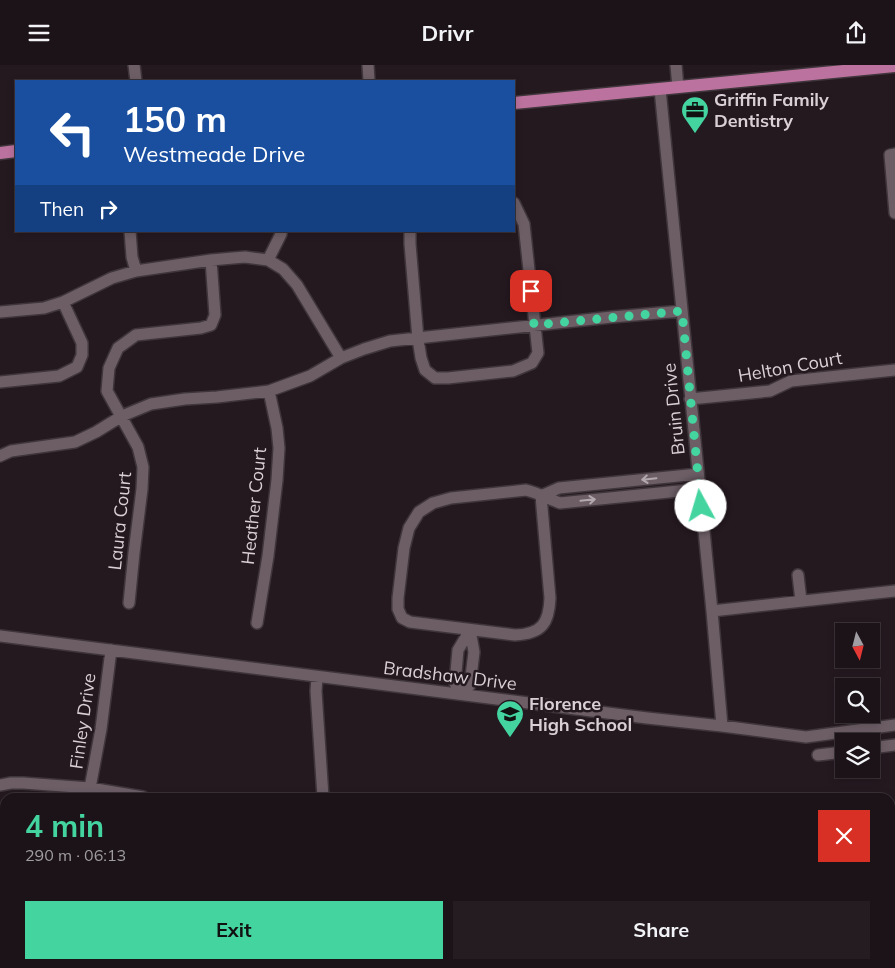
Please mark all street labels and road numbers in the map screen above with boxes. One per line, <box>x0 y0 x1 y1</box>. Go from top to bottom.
street label: Helton Court <box>736 346 844 387</box>
street label: Bruin Drive <box>657 362 690 456</box>
street label: Heather Court <box>236 446 271 566</box>
street label: Laura Court <box>103 471 136 571</box>
street label: Bradshaw Drive <box>382 656 518 695</box>
street label: Finley Drive <box>64 671 101 770</box>

